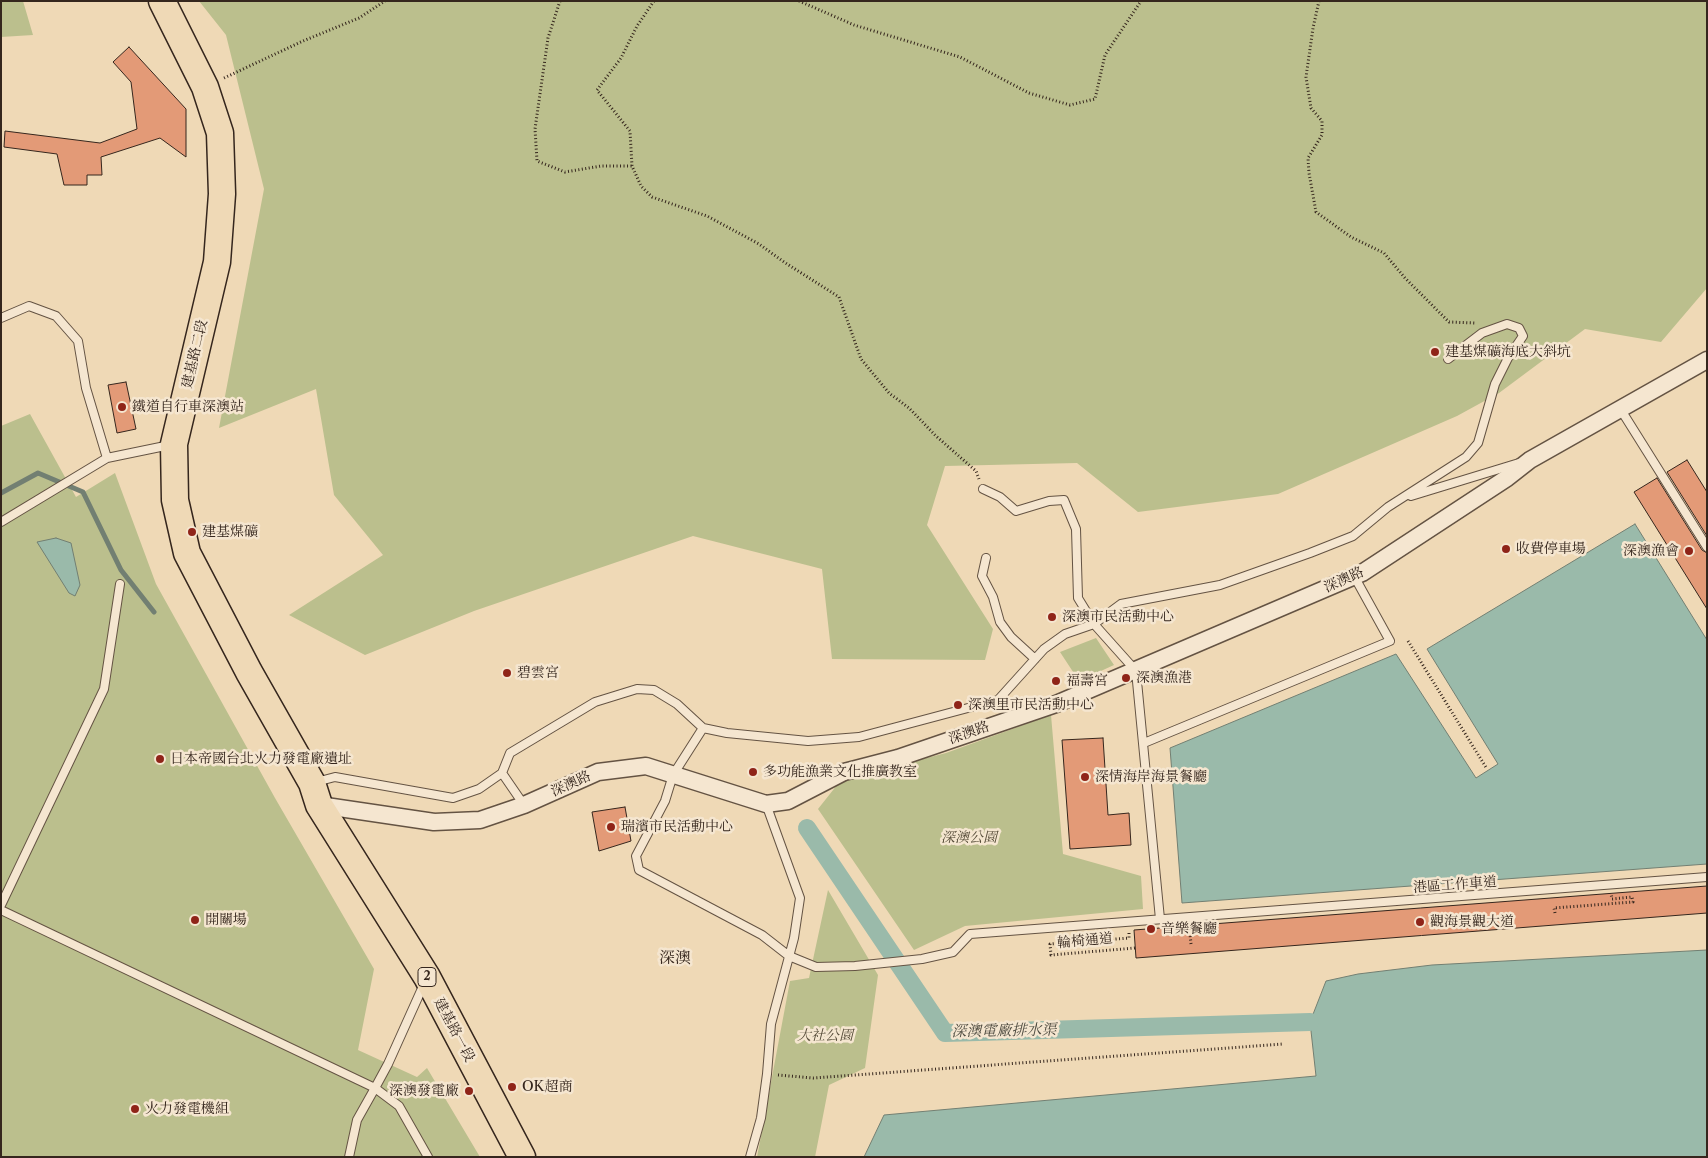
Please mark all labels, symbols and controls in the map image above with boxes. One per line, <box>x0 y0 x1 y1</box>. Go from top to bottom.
street label: 建基路二段 <box>179 318 211 390</box>
place label: 建基煤礦海底大斜坑 <box>1445 344 1571 360</box>
marker: 建基煤礦海底大斜坑 <box>1429 346 1441 358</box>
place label: 鐵道自行車深澳站 <box>132 399 244 415</box>
marker: 鐵道自行車深澳站 <box>116 401 128 413</box>
place label: 建基煤礦 <box>202 524 258 540</box>
marker: 建基煤礦 <box>186 526 198 538</box>
place label: 收費停車場 <box>1516 541 1586 557</box>
marker: 收費停車場 <box>1500 543 1512 555</box>
place label: 深澳漁會 <box>1623 543 1679 559</box>
marker: 深澳漁會 <box>1683 545 1695 557</box>
street label: 深澳路 <box>1321 564 1367 596</box>
place label: 深澳市民活動中心 <box>1062 609 1174 625</box>
marker: 深澳市民活動中心 <box>1046 611 1058 623</box>
place label: 碧雲宮 <box>517 665 559 681</box>
marker: 碧雲宮 <box>501 667 513 679</box>
place label: 深澳漁港 <box>1136 670 1192 686</box>
marker: 深澳漁港 <box>1120 672 1132 684</box>
place label: 福壽宮 <box>1066 673 1108 689</box>
marker: 福壽宮 <box>1050 675 1062 687</box>
place label: 深澳里市民活動中心 <box>968 697 1094 713</box>
marker: 深澳里市民活動中心 <box>952 699 964 711</box>
street label: 深澳路 <box>946 718 992 748</box>
place label: 日本帝國台北火力發電廠遺址 <box>170 751 352 767</box>
marker: 日本帝國台北火力發電廠遺址 <box>154 753 166 765</box>
place label: 多功能漁業文化推廣教室 <box>763 764 917 780</box>
marker: 多功能漁業文化推廣教室 <box>747 766 759 778</box>
street label: 深澳路 <box>548 768 594 800</box>
place label: 深情海岸海景餐廳 <box>1095 769 1207 785</box>
marker: 深情海岸海景餐廳 <box>1079 771 1091 783</box>
place label: 瑞濱市民活動中心 <box>621 819 733 835</box>
marker: 瑞濱市民活動中心 <box>605 821 617 833</box>
park label: 深澳公園 <box>941 830 997 846</box>
street label: 港區工作車道 <box>1413 874 1497 896</box>
place label: 開關場 <box>205 912 247 928</box>
marker: 開關場 <box>189 914 201 926</box>
place label: 觀海景觀大道 <box>1430 914 1514 930</box>
marker: 觀海景觀大道 <box>1414 916 1426 928</box>
place label: 音樂餐廳 <box>1161 921 1217 937</box>
marker: 音樂餐廳 <box>1145 923 1157 935</box>
street label: 輪椅通道 <box>1056 930 1114 952</box>
district label: 深澳 <box>659 948 691 968</box>
road number: 2 <box>418 968 436 986</box>
street label: 建基路一段 <box>430 995 478 1065</box>
water label: 深澳電廠排水渠 <box>951 1021 1057 1041</box>
park label: 大社公園 <box>797 1028 853 1044</box>
place label: OK超商 <box>522 1079 572 1095</box>
marker: OK超商 <box>506 1081 518 1093</box>
place label: 深澳發電廠 <box>389 1083 459 1099</box>
marker: 深澳發電廠 <box>463 1085 475 1097</box>
place label: 火力發電機組 <box>145 1101 229 1117</box>
marker: 火力發電機組 <box>129 1103 141 1115</box>

